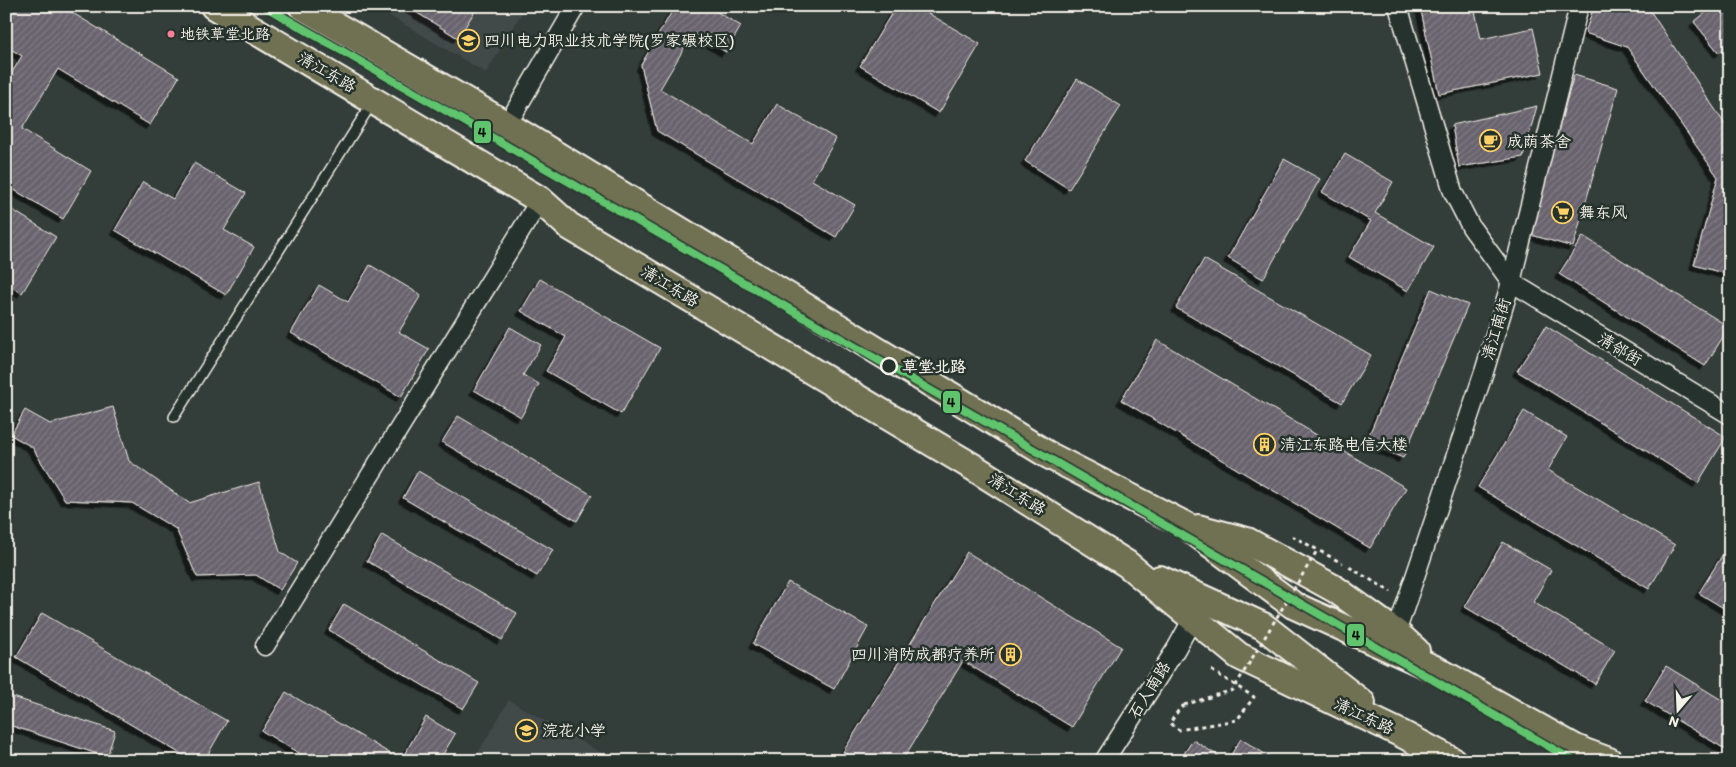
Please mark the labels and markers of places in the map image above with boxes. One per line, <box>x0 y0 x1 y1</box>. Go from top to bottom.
place label: 地铁草堂北路 <box>180 25 270 43</box>
school or university icon: 四川电力职业技术学院(罗家碾校区) <box>456 28 480 52</box>
marker: 地铁草堂北路 <box>166 29 176 39</box>
place label: 四川电力职业技术学院(罗家碾校区) <box>484 31 734 50</box>
cafe icon: 成荫茶舍 <box>1479 129 1503 153</box>
place label: 成荫茶舍 <box>1507 132 1571 151</box>
supermarket icon: 舞东风 <box>1551 200 1575 224</box>
place label: 舞东风 <box>1579 203 1627 222</box>
marker: 草堂北路 <box>880 357 898 375</box>
place label: 草堂北路 <box>902 357 966 376</box>
building icon: 清江东路电信大楼 <box>1252 432 1276 456</box>
place label: 清江东路电信大楼 <box>1280 435 1408 454</box>
building icon: 四川消防成都疗养所 <box>999 642 1023 666</box>
place label: 四川消防成都疗养所 <box>851 645 995 664</box>
school or university icon: 浣花小学 <box>514 718 538 742</box>
place label: 浣花小学 <box>542 721 606 740</box>

